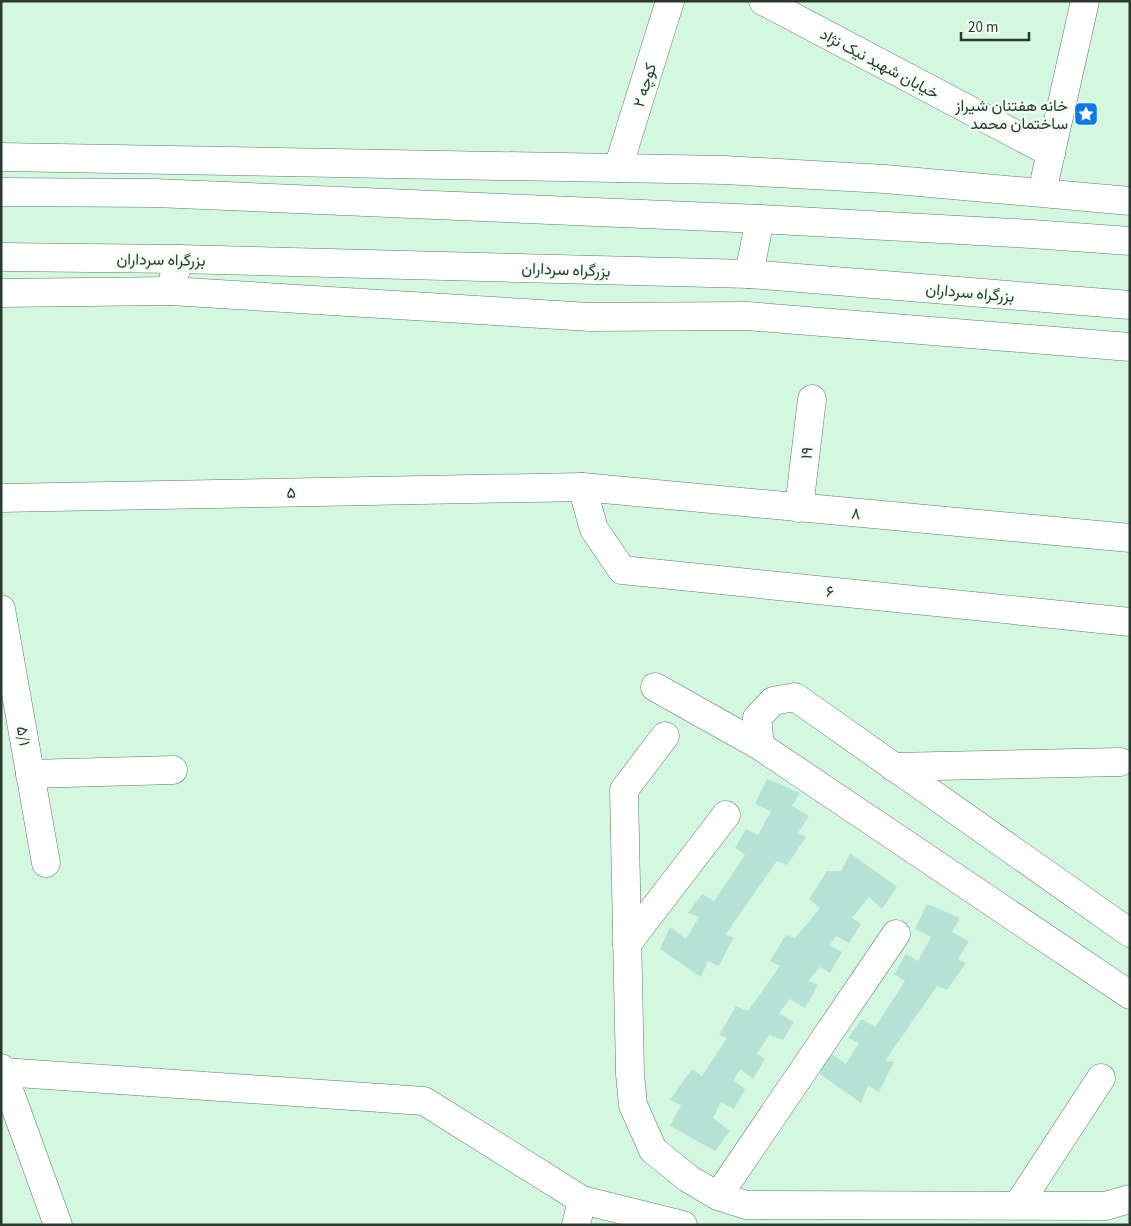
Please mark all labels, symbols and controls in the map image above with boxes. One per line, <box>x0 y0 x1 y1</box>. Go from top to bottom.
scale bar <box>961 10 1028 42</box>
text: 20 m <box>968 17 998 38</box>
street label: خیابان شهید نیک نژاد <box>816 23 943 105</box>
street label: کوچه ۲ <box>628 61 662 110</box>
place label: خانه هفتنان شيراز ساختمان محمد <box>954 95 1068 135</box>
place icon: خانه هفتنان شيراز ساختمان محمد <box>1073 101 1099 127</box>
street label: بزرگراه سرداران <box>116 248 206 272</box>
street label: بزرگراه سرداران <box>521 257 611 283</box>
street label: بزرگراه سرداران <box>925 278 1015 308</box>
street label: ۱۹ <box>795 446 819 461</box>
street label: ۵ <box>286 482 296 504</box>
street label: ۸ <box>850 503 862 525</box>
street label: ۶ <box>825 581 835 603</box>
street label: ۵/۱ <box>10 725 36 748</box>

